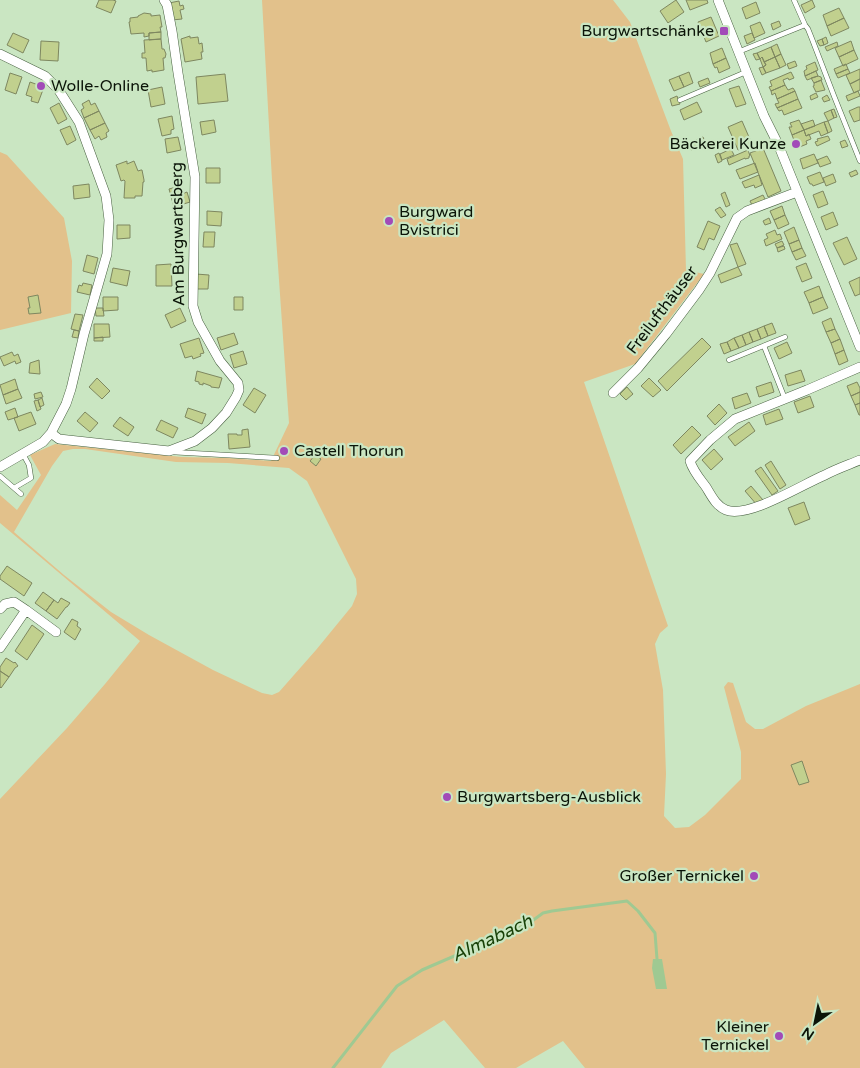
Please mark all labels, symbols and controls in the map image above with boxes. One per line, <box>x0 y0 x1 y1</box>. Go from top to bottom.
place label: Burgwartschänke <box>581 21 714 41</box>
marker: Burgwartschänke <box>718 25 730 37</box>
place label: Wolle-Online <box>51 76 149 96</box>
marker: Wolle-Online <box>35 80 47 92</box>
place label: Bäckerei Kunze <box>669 134 786 154</box>
marker: Bäckerei Kunze <box>790 138 802 150</box>
street label: Am Burgwartsberg <box>167 162 189 306</box>
place label: Burgward Bvistrici <box>399 202 473 240</box>
marker: Burgward Bvistrici <box>383 215 395 227</box>
street label: Freilufthäuser <box>622 261 702 358</box>
place label: Castell Thorun <box>294 441 404 461</box>
marker: Castell Thorun <box>278 445 290 457</box>
place label: Burgwartsberg-Ausblick <box>457 787 641 807</box>
marker: Burgwartsberg-Ausblick <box>441 791 453 803</box>
place label: Großer Ternickel <box>619 866 744 886</box>
marker: Großer Ternickel <box>748 870 760 882</box>
water label: Almabach <box>448 909 537 966</box>
north arrow <box>790 998 840 1048</box>
place label: Kleiner Ternickel <box>701 1017 770 1055</box>
text: N <box>799 1023 818 1044</box>
marker: Kleiner Ternickel <box>773 1030 785 1042</box>

